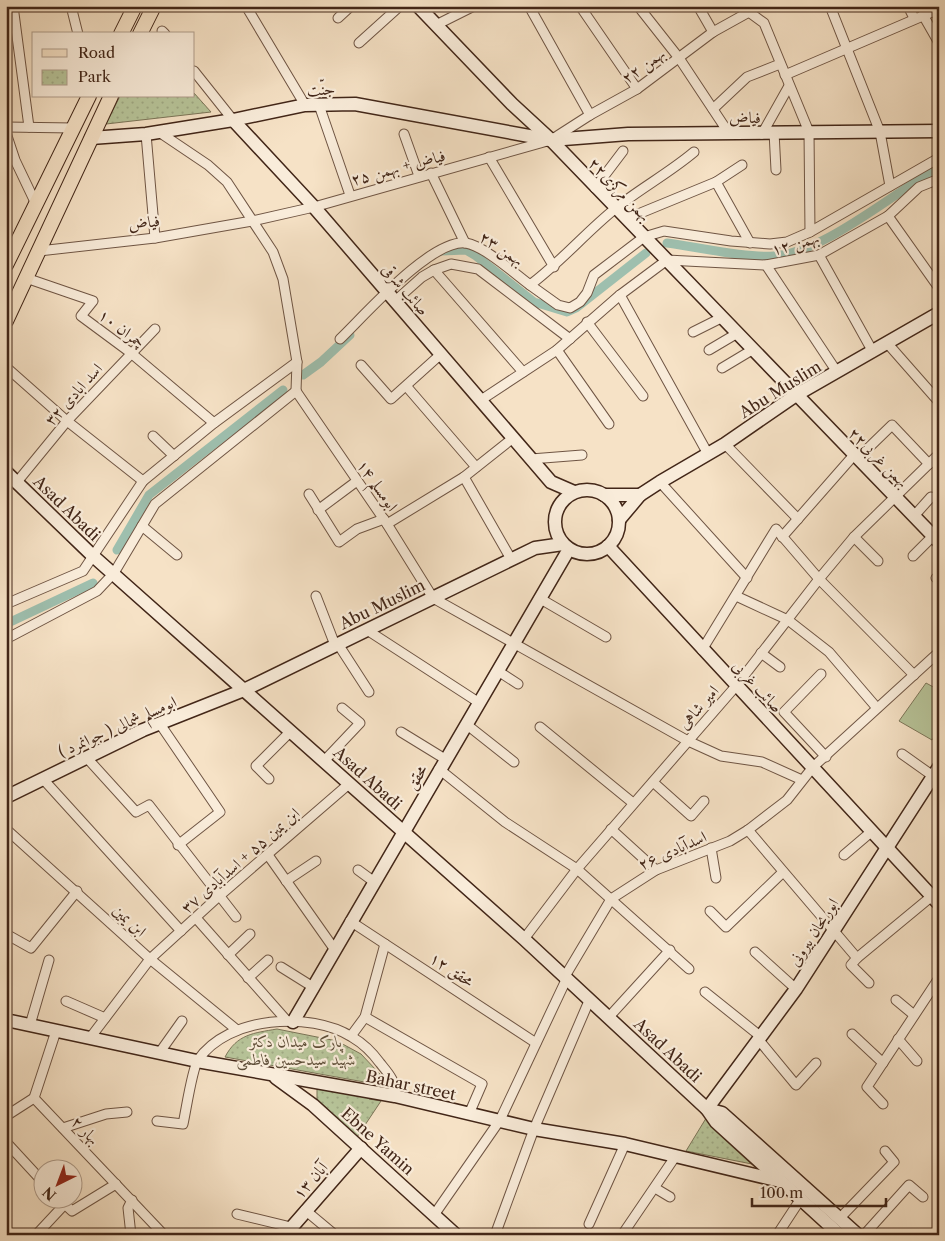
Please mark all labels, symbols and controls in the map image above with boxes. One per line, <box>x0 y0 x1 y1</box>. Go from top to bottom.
legend <box>32 32 195 98</box>
text: Road <box>78 43 115 62</box>
street label: بهمن ۲۲ <box>617 43 670 89</box>
text: Park <box>78 67 112 86</box>
street label: جنّت <box>306 77 336 100</box>
street label: فیاض <box>729 107 761 127</box>
street label: فیاض + بهمن ۲۵ <box>349 145 448 191</box>
street label: ۲۲بهمن مرکزی <box>583 153 655 227</box>
street label: فیاض <box>127 210 161 234</box>
street label: بهمن ۲۳ <box>475 226 528 271</box>
street label: بهمن ۱۲ <box>769 227 822 261</box>
street label: صائب شرقی <box>377 259 434 320</box>
street label: چمران ۱۰ <box>94 304 149 353</box>
street label: Abu Muslim <box>734 356 825 423</box>
street label: اسد ابادی ۳۲ <box>40 359 106 429</box>
street label: ۲۲بهمن غربی <box>843 423 913 493</box>
street label: ابومسلم ۱۴ <box>347 455 403 519</box>
street label: Asad Abadi <box>29 471 105 545</box>
street label: Abu Muslim <box>335 575 428 634</box>
street label: صائب غربی <box>727 656 787 718</box>
street label: امیر شاهی <box>673 681 723 733</box>
street label: ابومسلم شمالی ( جوانمرد ) <box>55 691 182 767</box>
street label: Asad Abadi <box>329 741 406 814</box>
street label: محقق <box>401 761 432 794</box>
street label: ابن یمین ۵۵ + اسدآبادی ۳۷ <box>176 803 304 918</box>
street label: اسدآبادی ۲۶ <box>635 826 709 874</box>
street label: ابوریحان بیرونی <box>784 894 843 970</box>
street label: ابن یمین <box>108 899 151 941</box>
street label: محقق ۱۲ <box>426 947 478 992</box>
street label: Asad Abadi <box>629 1013 706 1086</box>
park label: پارک میدان دکتر شهید سیدحسین فاطمی <box>236 1031 356 1071</box>
street label: Bahar street <box>364 1066 458 1104</box>
street label: Ebne Yamin <box>337 1103 419 1179</box>
street label: بهار ۲ <box>67 1111 104 1149</box>
street label: ۱۳ آبان <box>288 1156 333 1202</box>
north arrow <box>32 1158 82 1208</box>
scale bar <box>752 1176 886 1208</box>
text: N <box>39 1183 60 1204</box>
text: 100 m <box>760 1183 803 1202</box>

